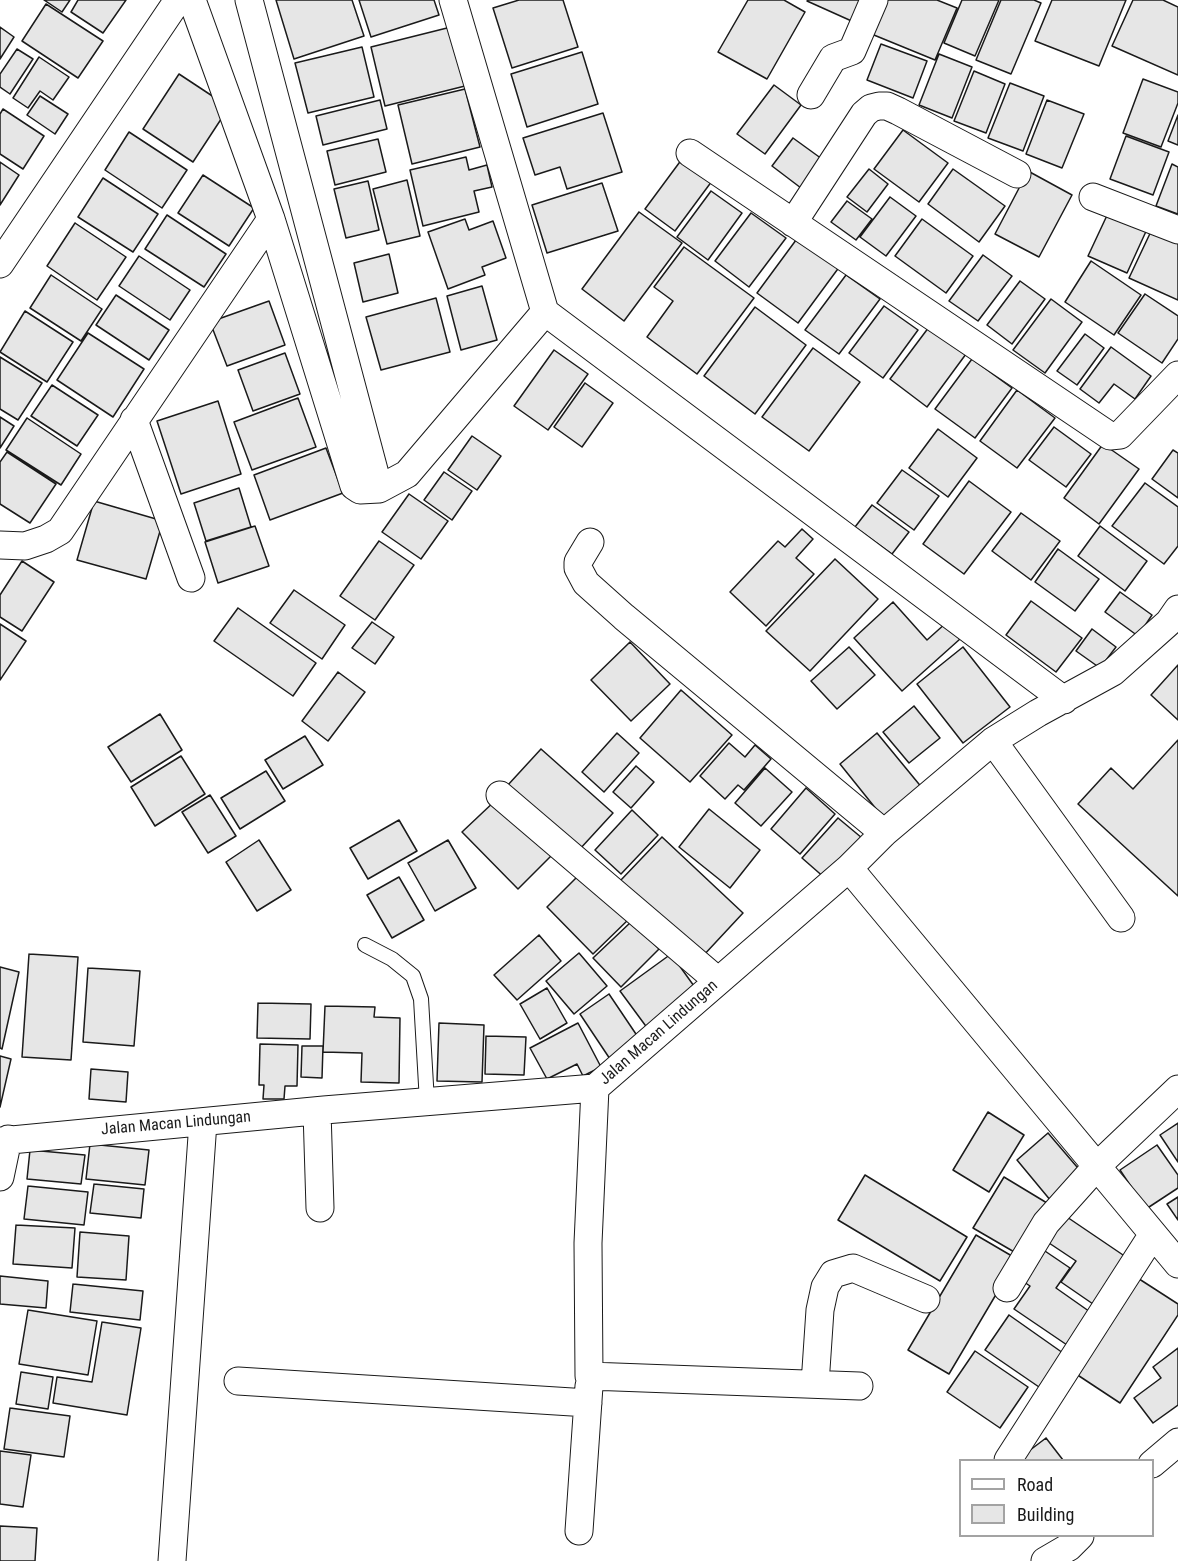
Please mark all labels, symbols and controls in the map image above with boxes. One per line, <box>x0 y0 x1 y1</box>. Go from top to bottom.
street label: Jalan Macan Lindungan <box>596 977 722 1089</box>
street label: Jalan Macan Lindungan <box>100 1108 252 1140</box>
legend <box>959 1459 1154 1537</box>
text: Road <box>1017 1474 1053 1495</box>
text: Building <box>1017 1504 1074 1525</box>

